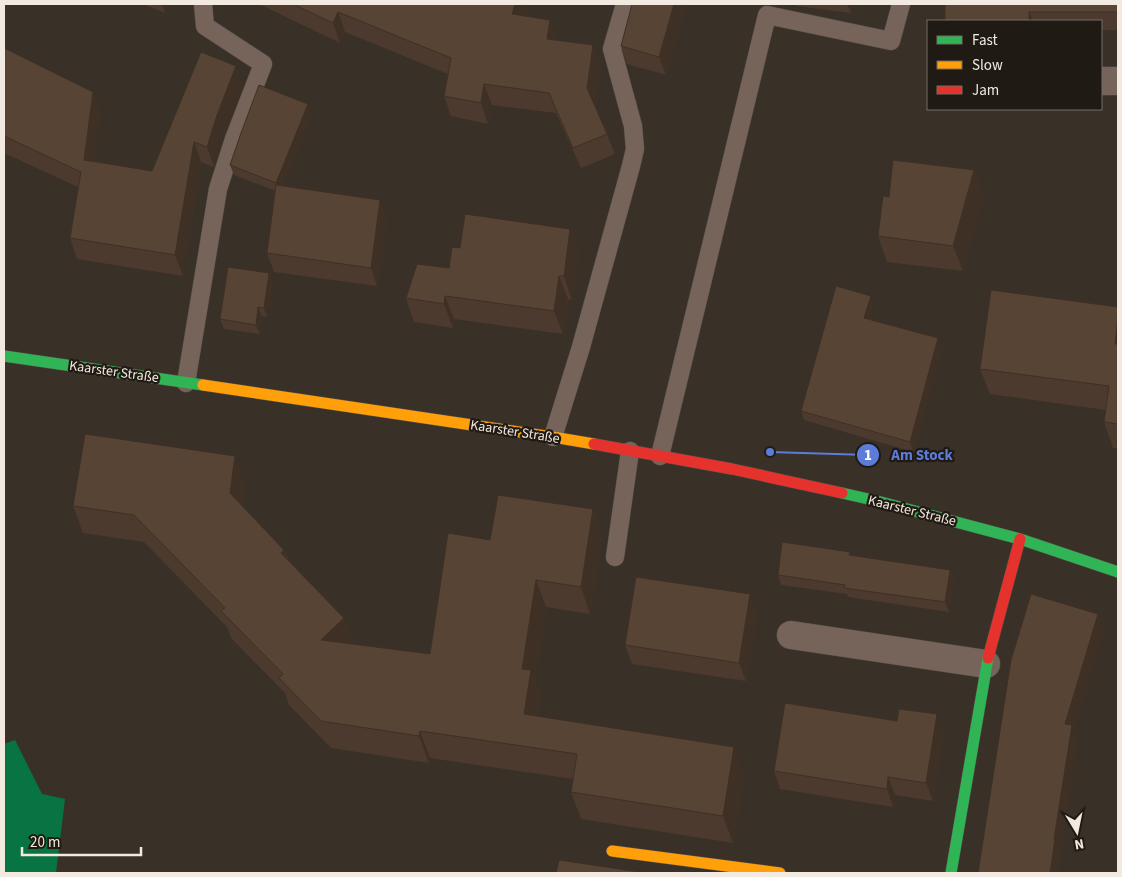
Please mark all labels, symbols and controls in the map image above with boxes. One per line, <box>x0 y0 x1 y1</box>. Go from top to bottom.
legend <box>927 20 1102 110</box>
text: Fast <box>972 30 998 51</box>
text: Slow <box>972 55 1003 76</box>
text: Jam <box>972 80 999 101</box>
street label: Kaarster Straße <box>68 356 160 388</box>
street label: Kaarster Straße <box>469 415 561 449</box>
callout: Am Stock <box>856 440 962 470</box>
text: 1 <box>864 445 872 466</box>
text: Am Stock <box>890 445 953 466</box>
street label: Kaarster Straße <box>866 490 958 532</box>
north arrow <box>1052 807 1102 857</box>
scale bar <box>22 824 141 856</box>
text: 20 m <box>30 832 60 853</box>
text: N <box>1073 833 1085 854</box>

